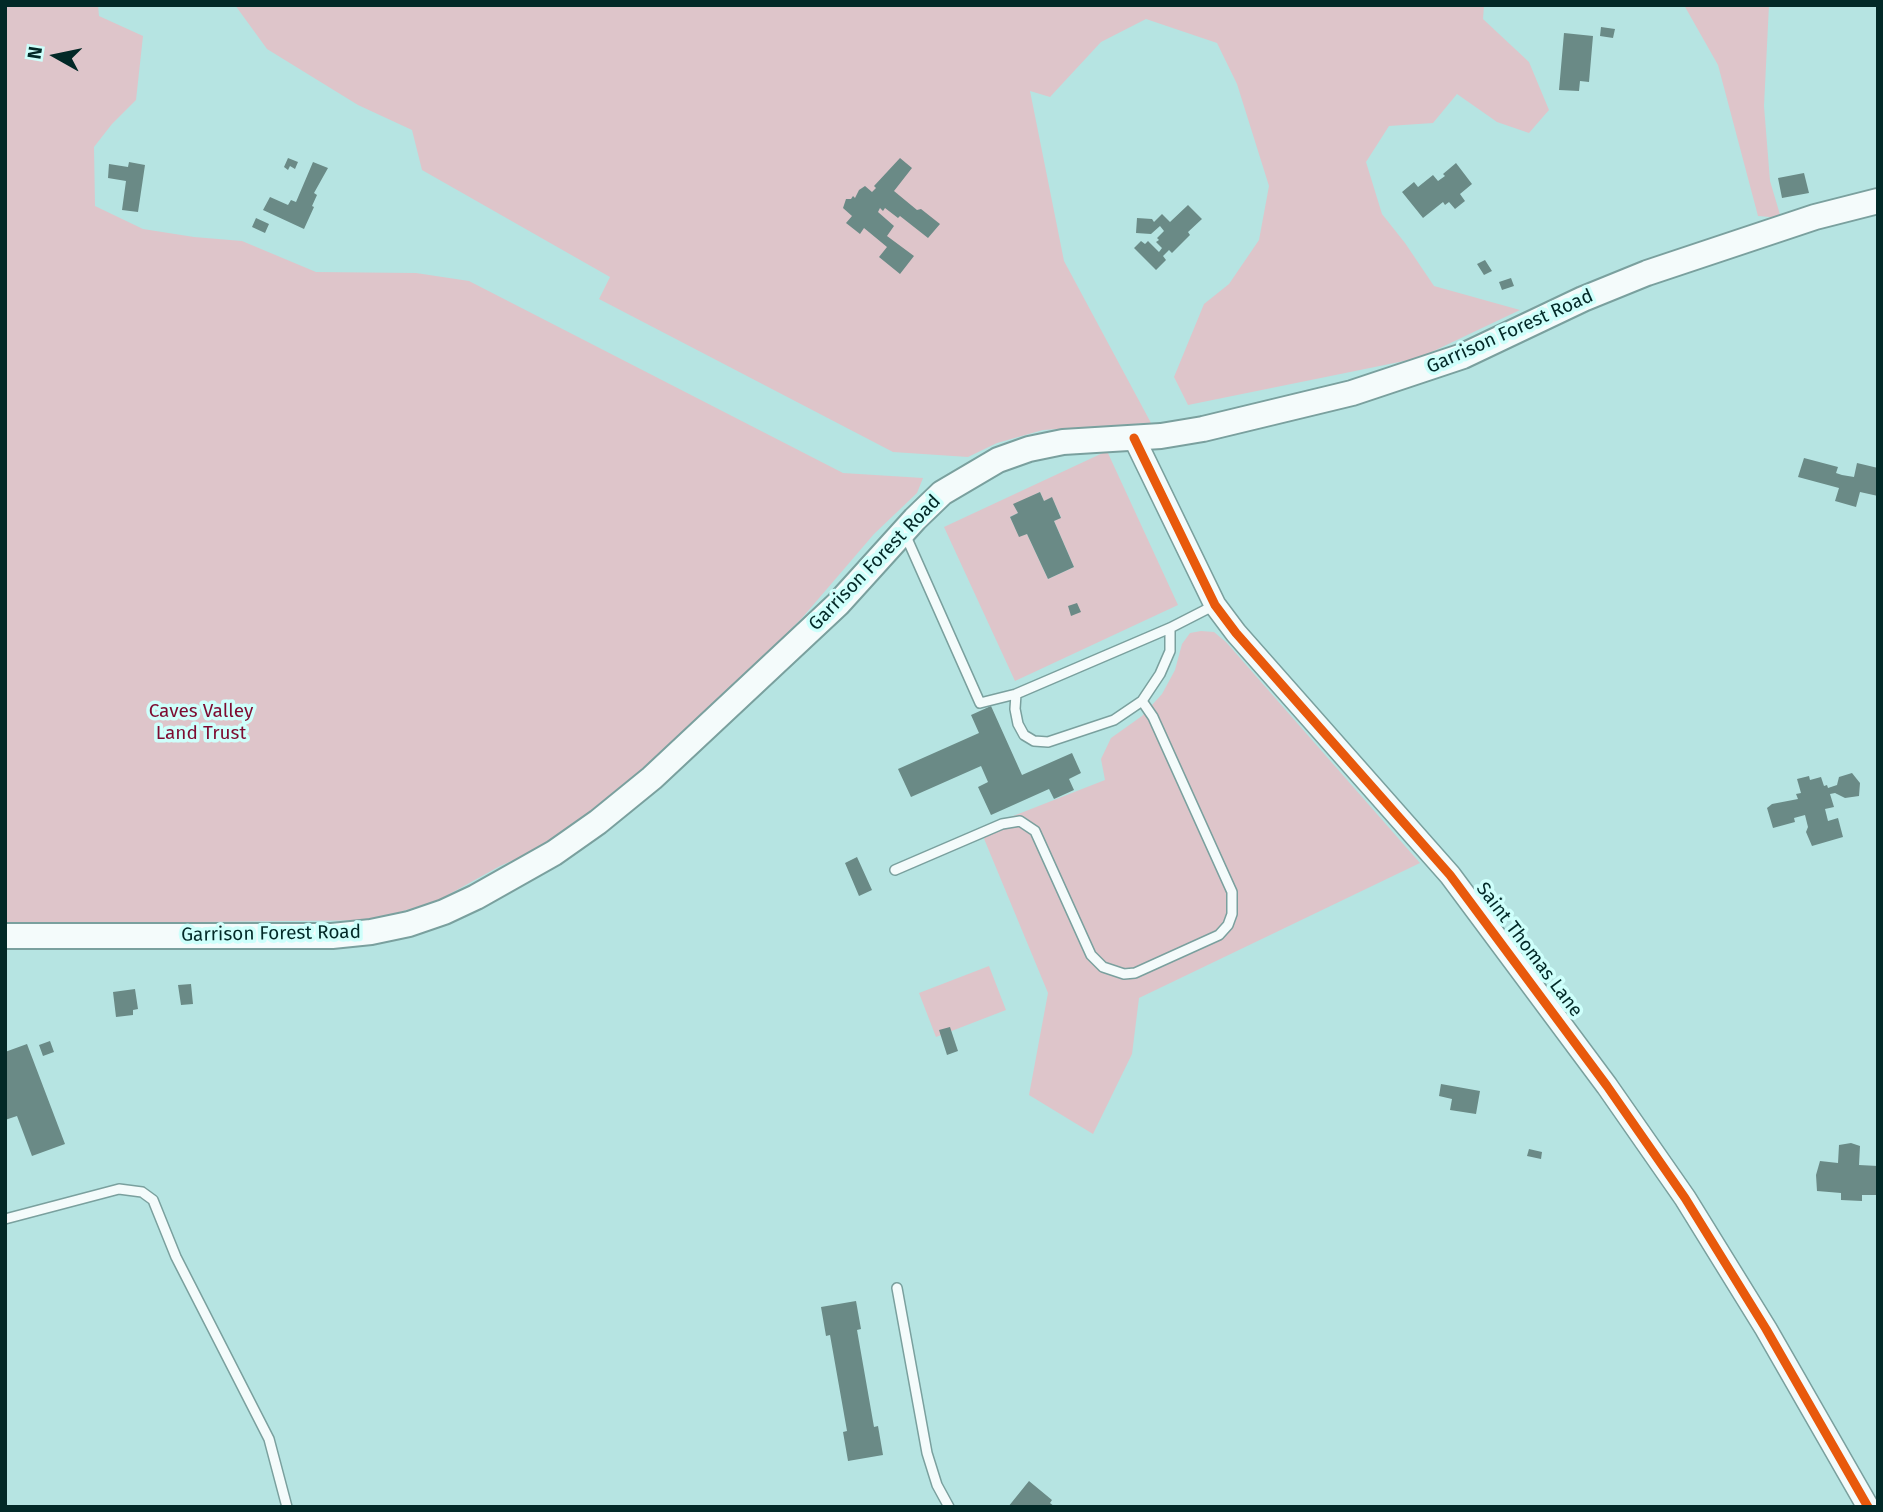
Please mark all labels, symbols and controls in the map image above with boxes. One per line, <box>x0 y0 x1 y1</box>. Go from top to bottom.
north arrow <box>21 21 91 91</box>
text: N <box>22 45 47 61</box>
street label: Garrison Forest Road <box>1423 285 1597 379</box>
street label: Garrison Forest Road <box>804 490 946 636</box>
park label: Caves Valley Land Trust <box>149 701 253 745</box>
street label: Saint Thomas Lane <box>1471 878 1587 1022</box>
street label: Garrison Forest Road <box>181 921 361 947</box>

